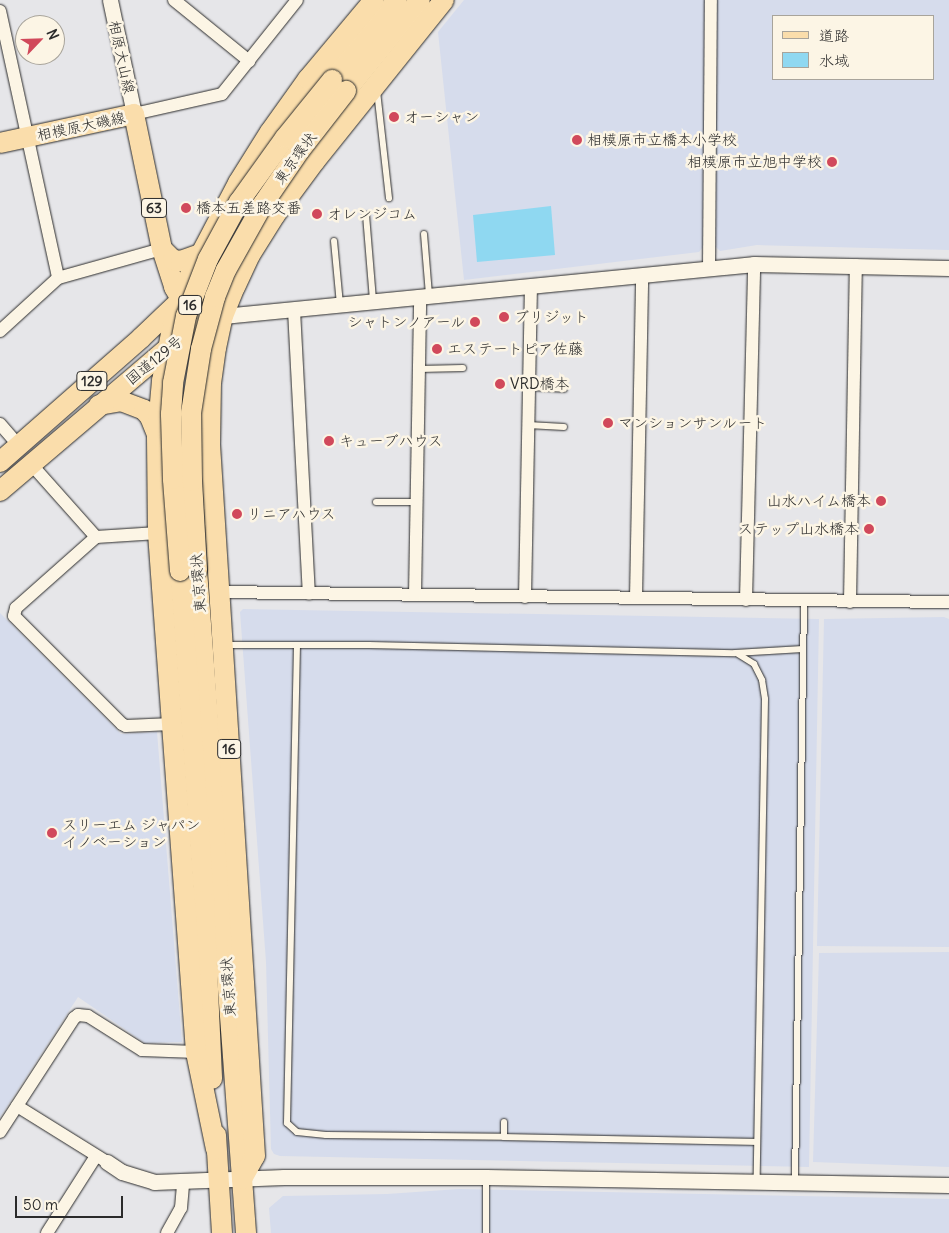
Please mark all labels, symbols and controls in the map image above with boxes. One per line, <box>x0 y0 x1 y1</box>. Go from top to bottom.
north arrow <box>15 15 65 65</box>
legend <box>772 15 934 80</box>
street label: 相原大山線 <box>105 18 139 96</box>
text: N <box>43 26 63 42</box>
text: 道路 <box>819 26 849 45</box>
text: 水域 <box>819 51 849 70</box>
street label: 相模原大磯線 <box>35 108 127 144</box>
place label: オーシャン <box>404 108 479 126</box>
marker: オーシャン <box>388 111 400 123</box>
street label: 東京環状 <box>270 128 320 188</box>
place label: 相模原市立橋本小学校 <box>587 131 737 149</box>
marker: 相模原市立橋本小学校 <box>571 134 583 146</box>
place label: 相模原市立旭中学校 <box>687 153 822 171</box>
marker: 相模原市立旭中学校 <box>826 156 838 168</box>
road number: 63 <box>140 197 168 220</box>
place label: 橋本五差路交番 <box>196 199 301 217</box>
marker: 橋本五差路交番 <box>180 202 192 214</box>
place label: オレンジコム <box>327 205 417 223</box>
marker: オレンジコム <box>311 208 323 220</box>
road number: 16 <box>178 294 202 316</box>
place label: ブリジット <box>514 308 589 326</box>
marker: ブリジット <box>498 311 510 323</box>
place label: シャトンノアール <box>346 313 465 331</box>
marker: シャトンノアール <box>469 316 481 328</box>
street label: 国道129号 <box>122 332 186 388</box>
place label: エステートピア佐藤 <box>447 340 582 358</box>
marker: エステートピア佐藤 <box>431 343 443 355</box>
road number: 129 <box>76 370 108 392</box>
place label: VRD橋本 <box>510 375 570 393</box>
marker: VRD橋本 <box>494 378 506 390</box>
place label: マンションサンルート <box>618 414 769 432</box>
marker: マンションサンルート <box>602 417 614 429</box>
place label: キューブハウス <box>339 432 444 450</box>
marker: キューブハウス <box>323 435 335 447</box>
place label: 山水ハイム橋本 <box>766 492 871 510</box>
marker: 山水ハイム橋本 <box>875 495 887 507</box>
place label: リニアハウス <box>247 505 337 523</box>
marker: リニアハウス <box>231 508 243 520</box>
place label: ステップ山水橋本 <box>739 520 859 538</box>
marker: ステップ山水橋本 <box>863 523 875 535</box>
street label: 東京環状 <box>187 552 209 614</box>
road number: 16 <box>216 738 242 761</box>
place label: スリーエム ジャパン イノベーション <box>62 815 201 850</box>
marker: スリーエム ジャパン イノベーション <box>46 827 58 839</box>
street label: 東京環状 <box>217 956 239 1018</box>
scale bar <box>18 1186 125 1218</box>
text: 50 m <box>23 1195 58 1214</box>

